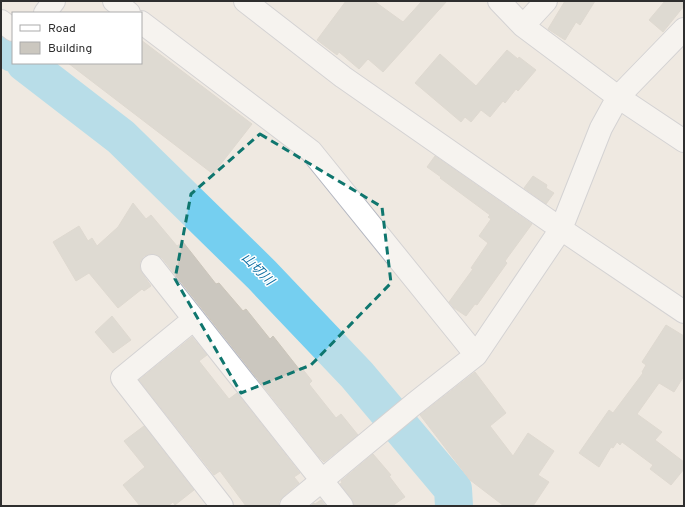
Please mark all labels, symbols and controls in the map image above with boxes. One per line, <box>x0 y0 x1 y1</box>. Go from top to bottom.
legend <box>12 12 142 64</box>
text: Road <box>48 21 76 37</box>
text: Building <box>48 41 92 57</box>
water label: 山切川 <box>238 251 278 291</box>

